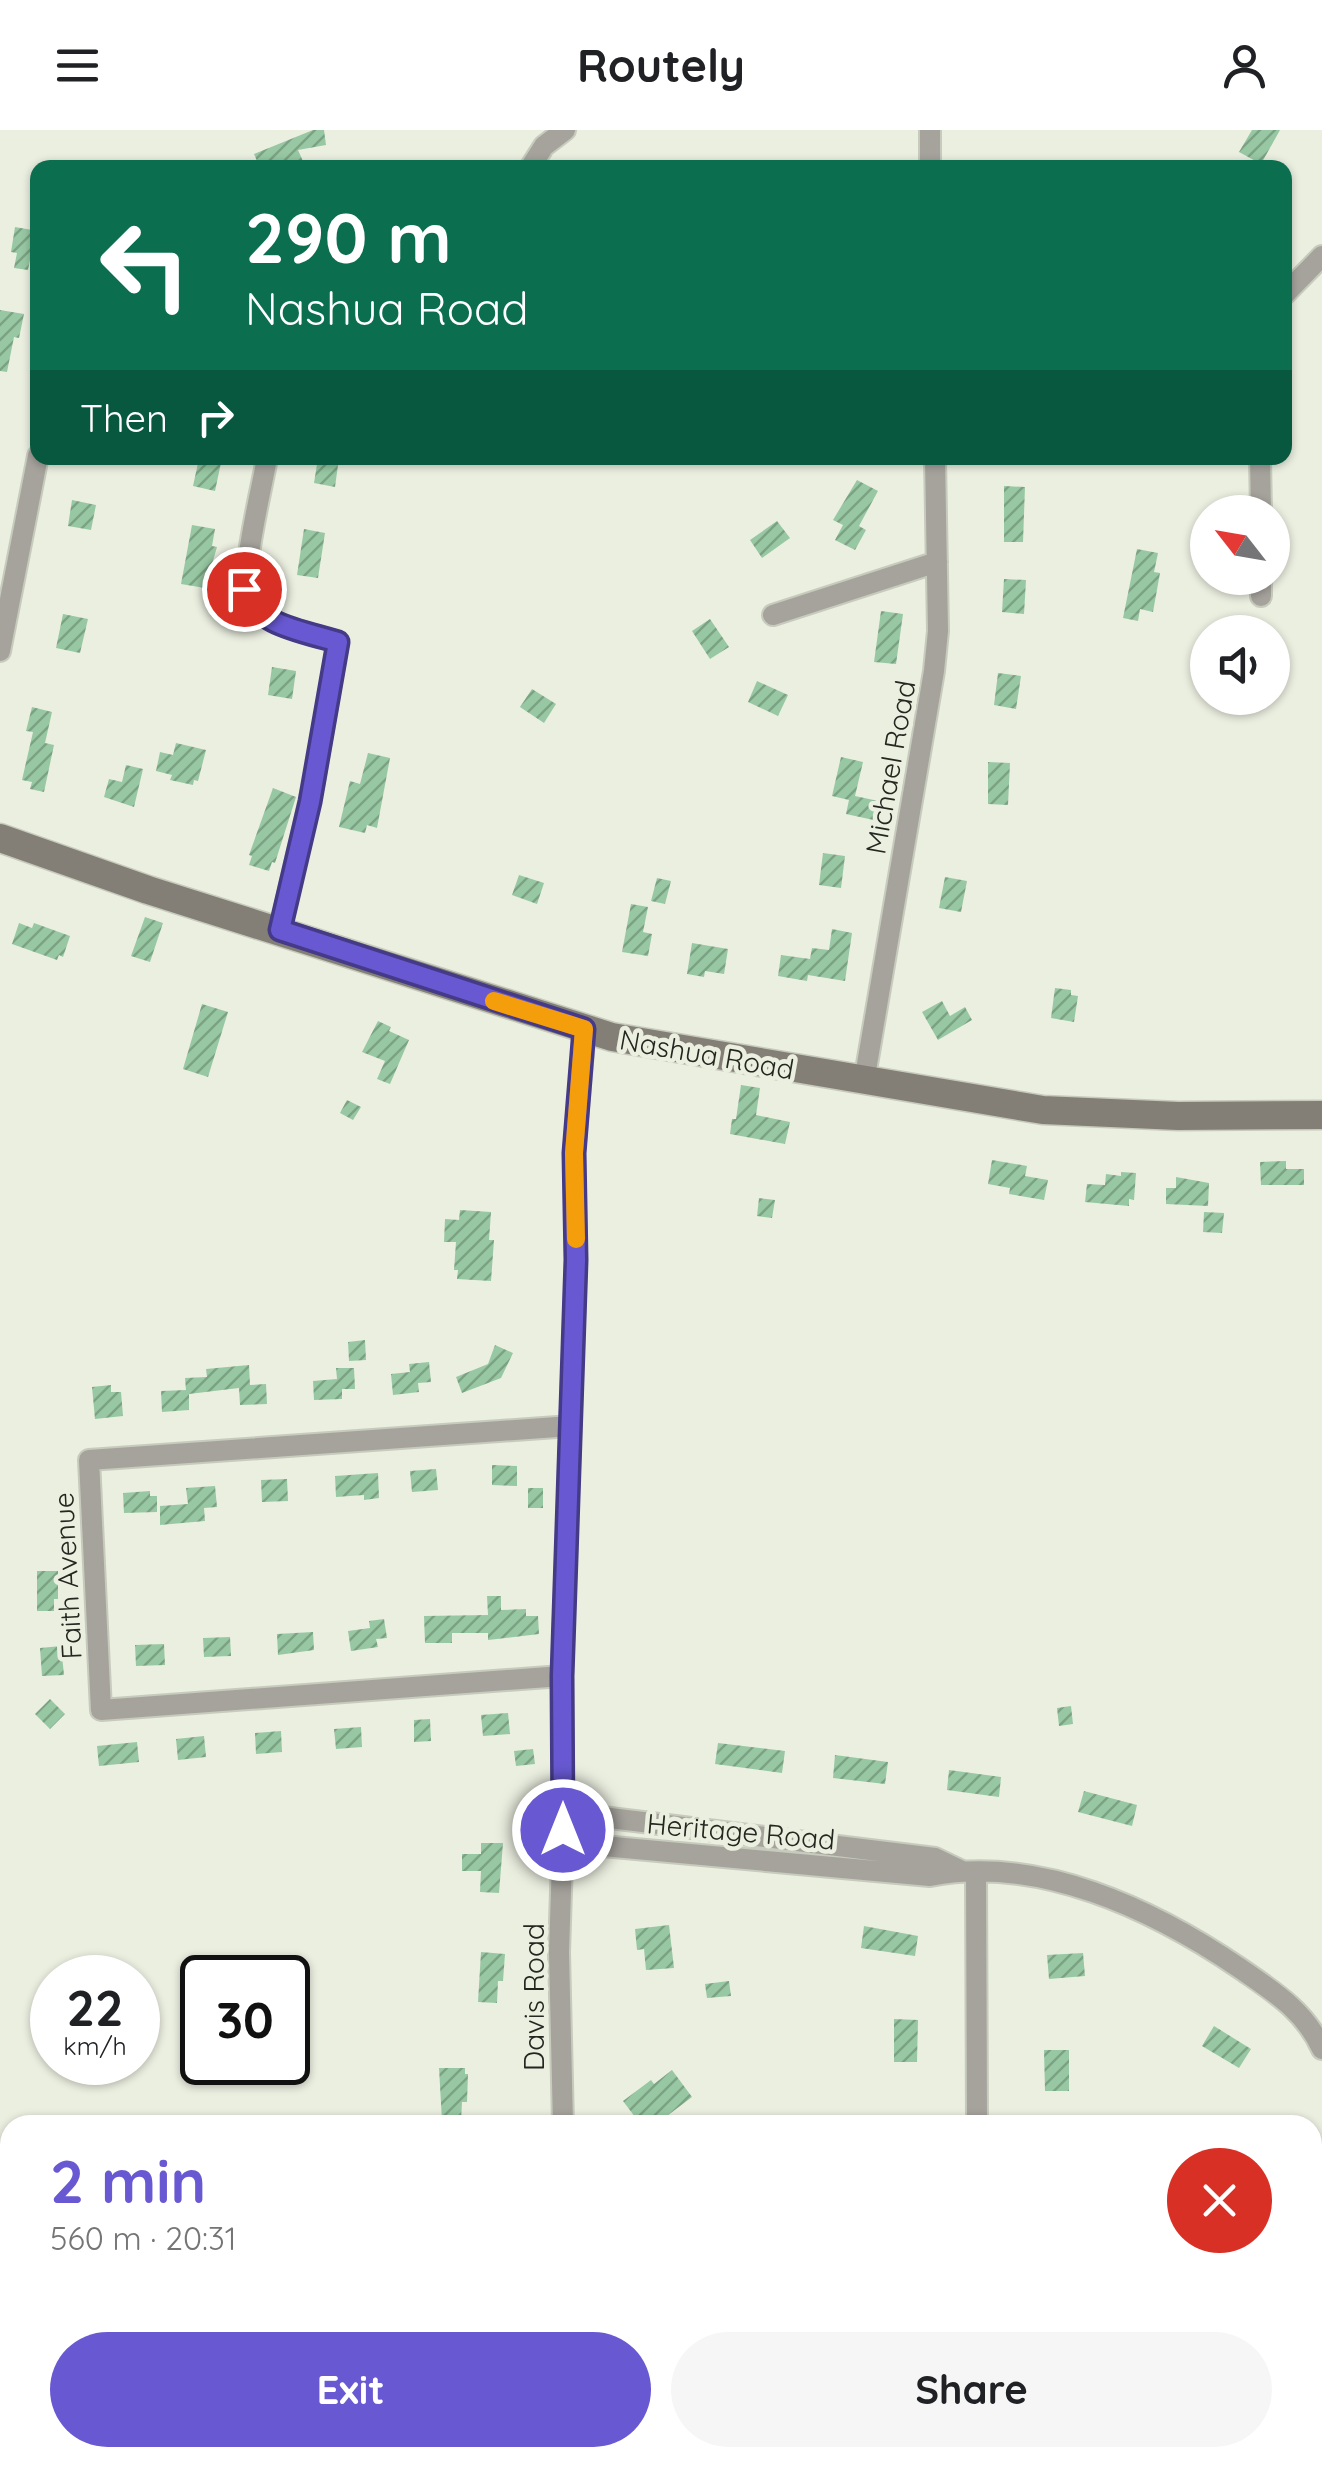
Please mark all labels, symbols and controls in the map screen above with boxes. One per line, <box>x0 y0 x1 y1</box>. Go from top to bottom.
text: Routely <box>577 37 745 93</box>
icon: menu <box>50 38 105 93</box>
icon: person <box>1217 38 1272 93</box>
text: 290 m <box>245 193 452 281</box>
icon: left <box>80 200 210 330</box>
text: Nashua Road <box>245 280 529 336</box>
icon: right <box>188 390 243 445</box>
text: Then <box>80 394 168 442</box>
north arrow <box>1190 495 1290 595</box>
map controls <box>1190 495 1290 715</box>
pin <box>202 547 287 632</box>
icon: arrive <box>217 562 272 617</box>
button: sound <box>1190 615 1290 715</box>
street label: Michael Road <box>857 677 923 857</box>
street label: Nashua Road <box>617 1021 797 1087</box>
street label: Faith Avenue <box>45 1492 89 1660</box>
position arrow <box>511 1778 615 1882</box>
street label: Heritage Road <box>645 1805 837 1857</box>
street label: Davis Road <box>516 1923 551 2071</box>
speed limit sign: 30 <box>180 1955 310 2085</box>
text: 22 <box>67 1976 123 2039</box>
text: km/h <box>63 2030 127 2061</box>
text: 2 min <box>50 2143 206 2218</box>
button: close <box>1167 2148 1272 2253</box>
text: 560 m · 20:31 <box>50 2218 237 2258</box>
button: Exit <box>50 2332 651 2447</box>
button: Share <box>671 2332 1272 2447</box>

